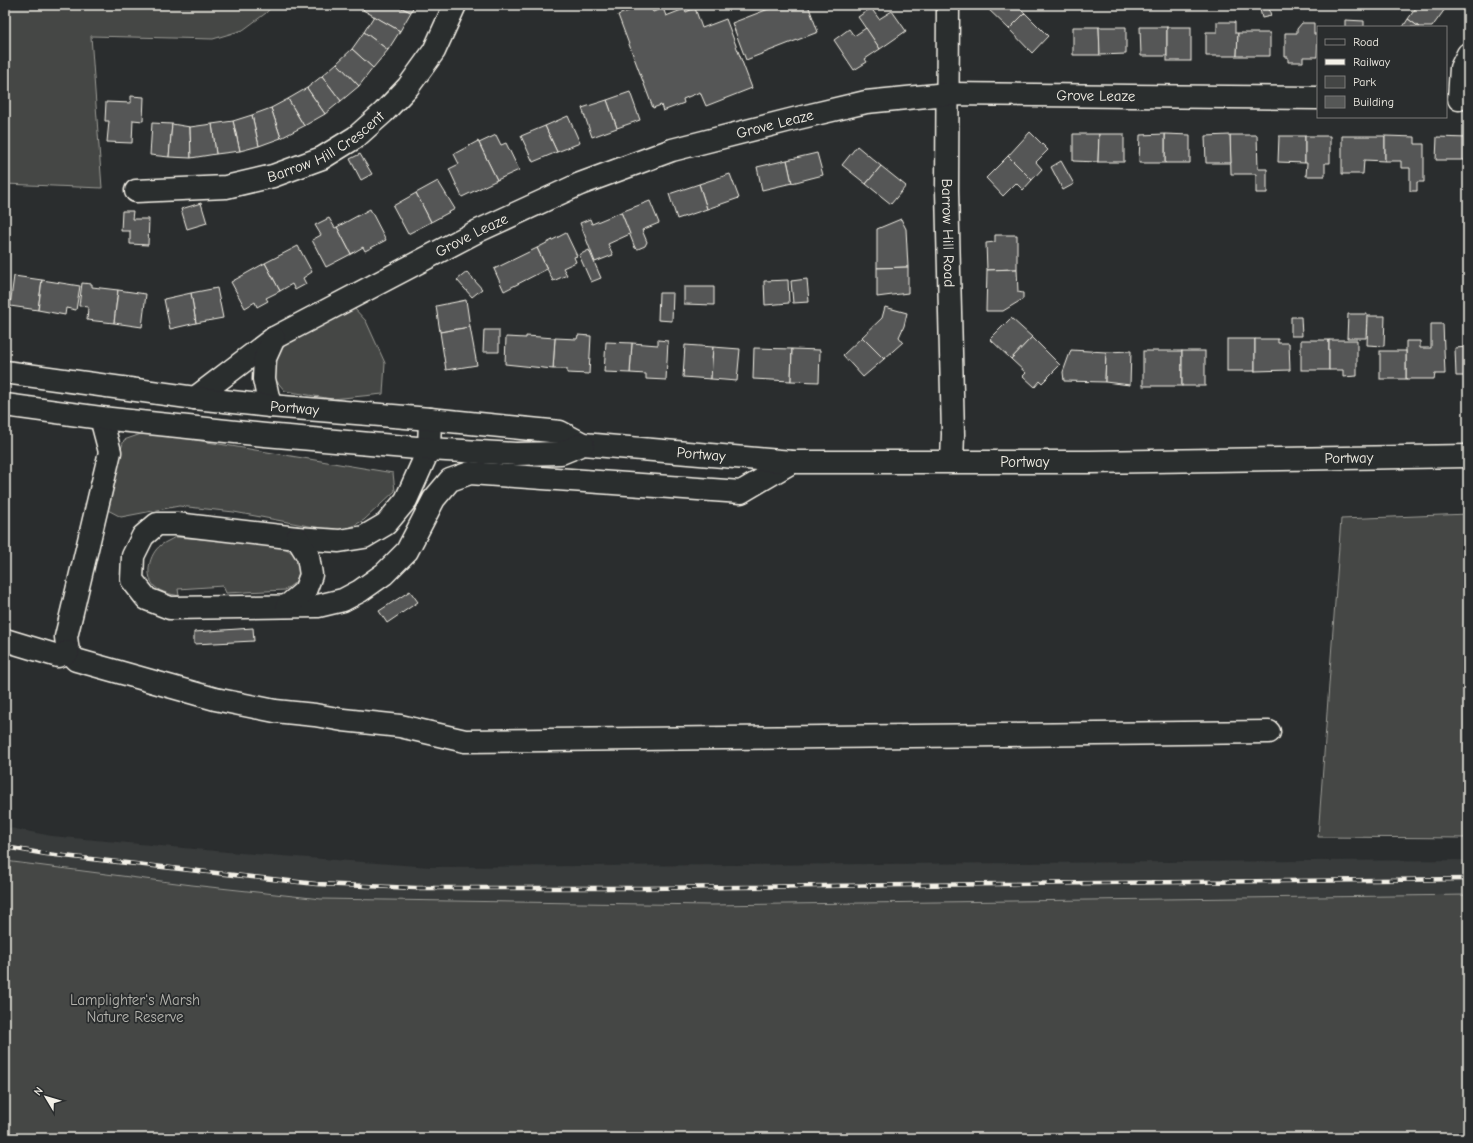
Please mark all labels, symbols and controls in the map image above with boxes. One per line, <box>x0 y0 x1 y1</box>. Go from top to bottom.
legend <box>1317 26 1447 118</box>
text: Road <box>1353 35 1379 49</box>
text: Railway <box>1353 55 1391 69</box>
text: Park <box>1353 75 1376 89</box>
street label: Grove Leaze <box>1056 86 1136 105</box>
text: Building <box>1353 95 1394 109</box>
street label: Grove Leaze <box>734 106 816 142</box>
street label: Barrow Hill Crescent <box>266 107 388 186</box>
street label: Barrow Hill Road <box>938 179 958 288</box>
street label: Grove Leaze <box>432 209 511 261</box>
street label: Portway <box>269 397 320 419</box>
street label: Portway <box>676 443 727 465</box>
street label: Portway <box>1324 448 1374 467</box>
street label: Portway <box>1000 453 1050 471</box>
park label: Lamplighter's Marsh Nature Reserve <box>70 991 200 1026</box>
north arrow <box>26 1077 66 1117</box>
text: N <box>31 1084 46 1098</box>

